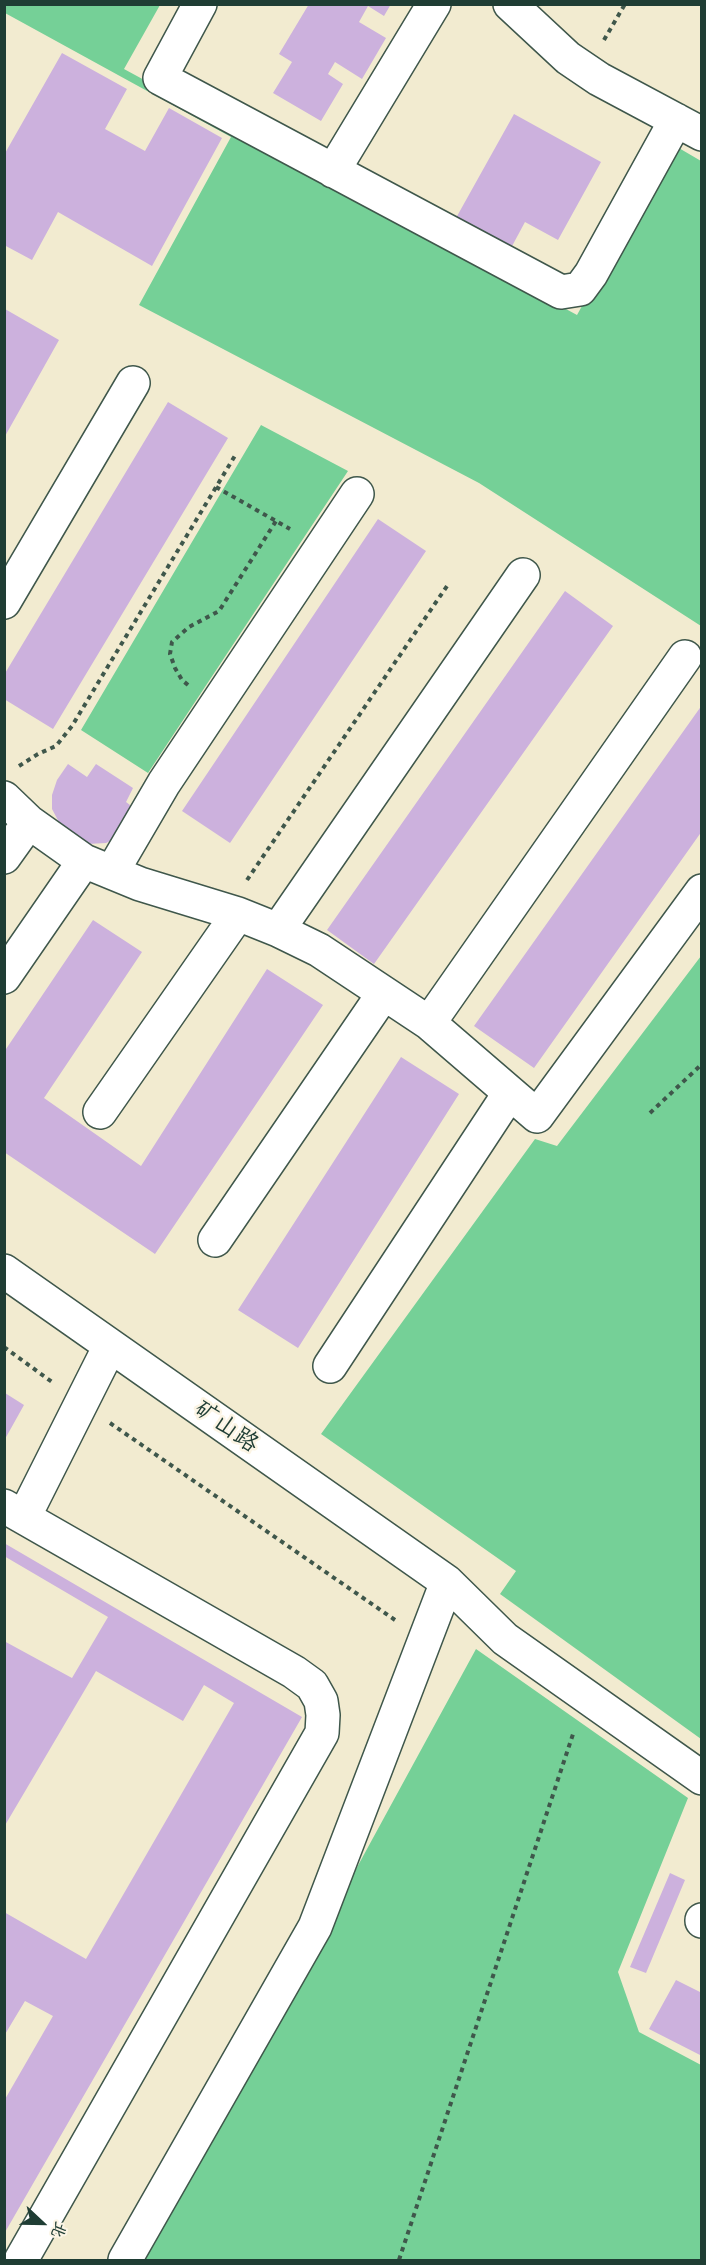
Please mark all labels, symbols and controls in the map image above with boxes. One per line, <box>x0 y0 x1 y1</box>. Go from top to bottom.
street label: 矿山路 <box>188 1395 264 1459</box>
north arrow <box>12 2193 72 2253</box>
text: 北 <box>46 2219 71 2241</box>

